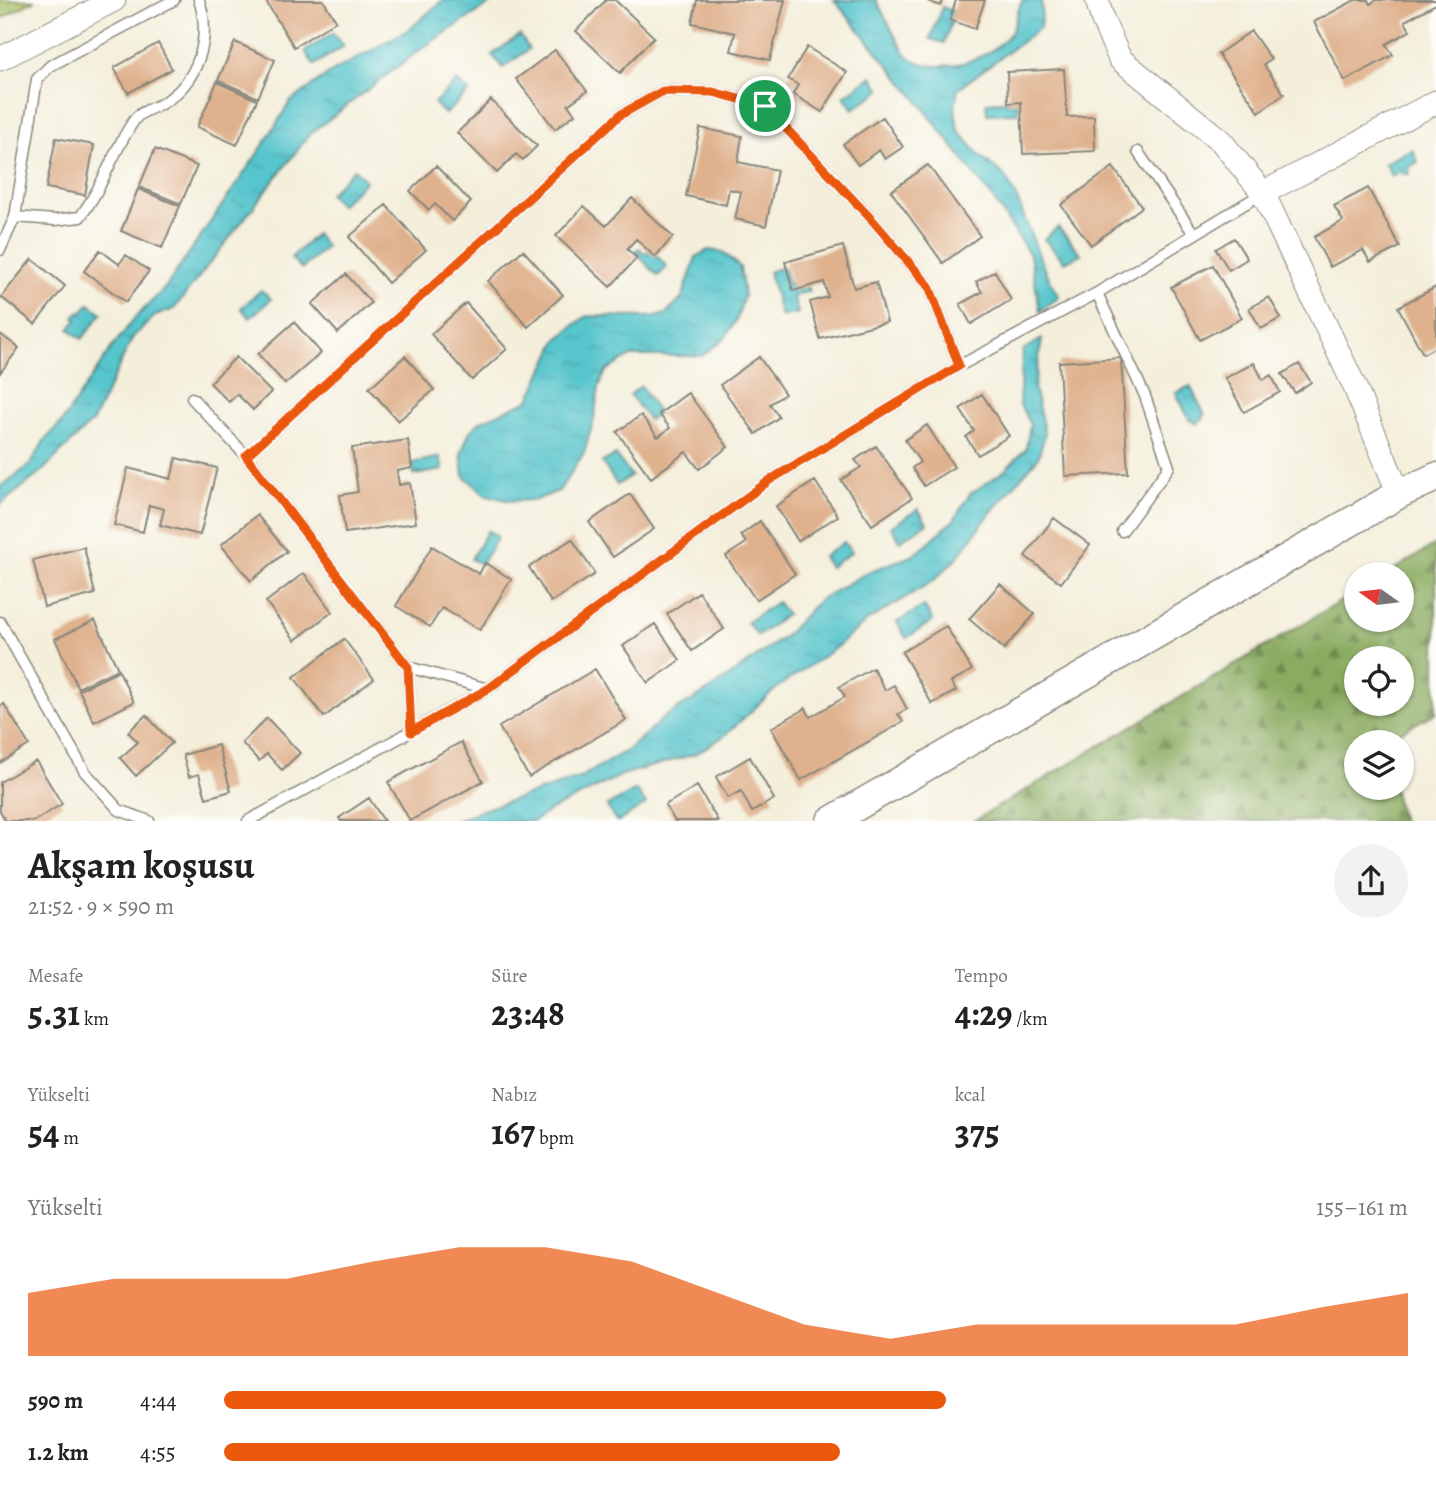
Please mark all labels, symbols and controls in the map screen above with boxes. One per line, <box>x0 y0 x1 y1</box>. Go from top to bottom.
pin <box>735 76 795 136</box>
icon: arrive <box>746 87 784 125</box>
north arrow <box>1344 562 1414 632</box>
map controls <box>1344 562 1414 800</box>
button: locate <box>1344 646 1414 716</box>
button: layers <box>1344 730 1414 800</box>
text: Akşam koşusu <box>28 839 255 891</box>
button: share <box>1334 844 1408 918</box>
text: 21:52 · 9 × 590 m <box>28 891 174 922</box>
text: Mesafe <box>28 963 83 989</box>
text: Süre <box>491 963 527 989</box>
text: Tempo <box>955 963 1008 989</box>
text: 5.31 <box>28 989 80 1037</box>
text: 23:48 <box>491 989 565 1037</box>
text: 4:29 <box>955 989 1013 1037</box>
text: km <box>80 1006 109 1032</box>
text: /km <box>1013 1006 1048 1032</box>
text: Yükselti <box>28 1082 90 1108</box>
text: Nabız <box>491 1082 537 1108</box>
text: kcal <box>955 1082 985 1108</box>
text: 54 <box>28 1108 59 1156</box>
text: 167 <box>491 1108 535 1156</box>
text: 375 <box>955 1108 1000 1156</box>
text: m <box>59 1125 79 1151</box>
text: bpm <box>535 1125 574 1151</box>
text: Yükselti <box>28 1192 103 1223</box>
text: 155–161 m <box>1316 1192 1408 1223</box>
text: 590 m <box>28 1385 83 1416</box>
text: 4:44 <box>140 1385 177 1416</box>
text: 1.2 km <box>28 1437 89 1468</box>
text: 4:55 <box>140 1437 176 1468</box>

